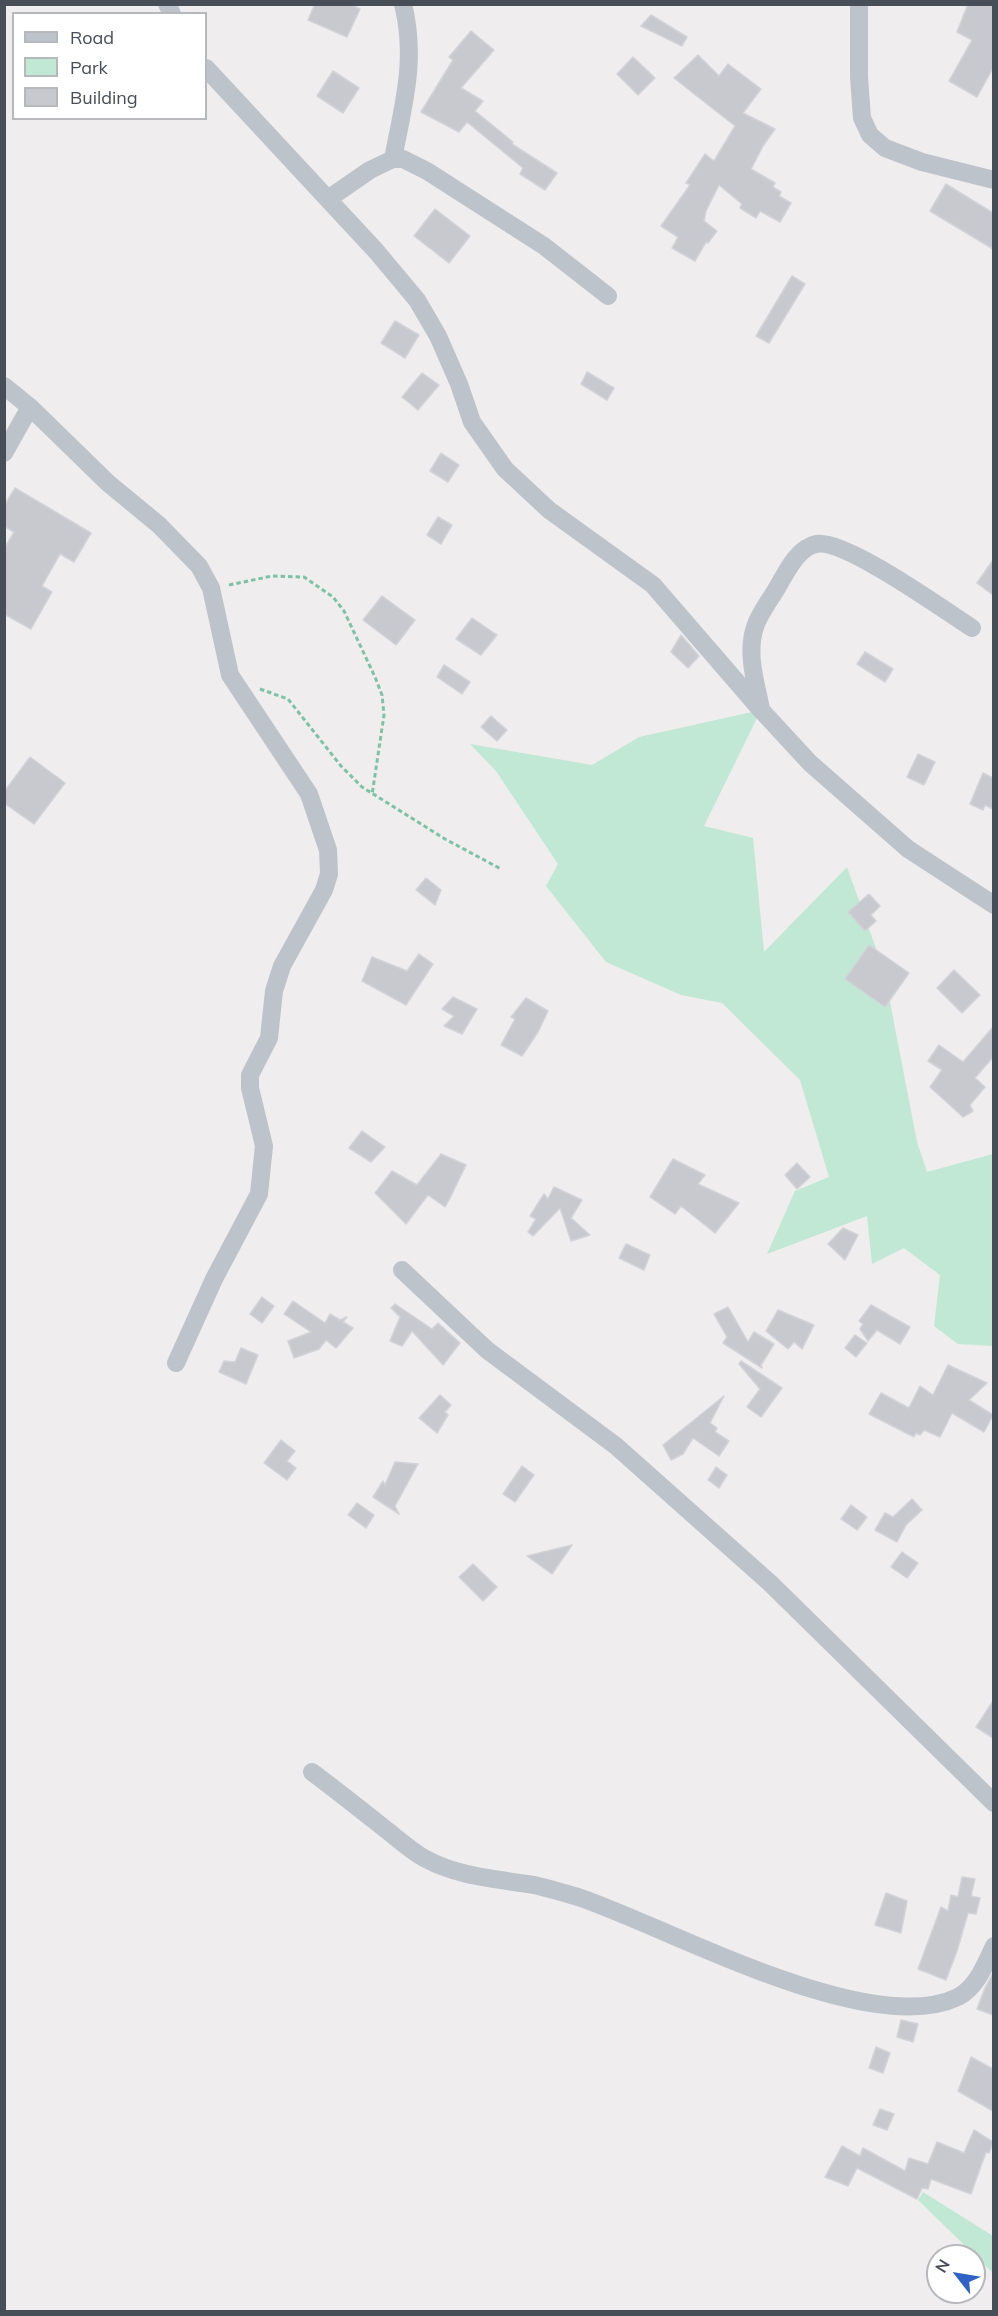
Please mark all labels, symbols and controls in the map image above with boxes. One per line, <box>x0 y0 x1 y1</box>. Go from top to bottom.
legend <box>12 12 207 120</box>
text: Road <box>70 26 114 49</box>
text: Park <box>70 56 108 79</box>
text: Building <box>70 86 138 109</box>
north arrow <box>926 2244 986 2304</box>
text: N <box>931 2255 954 2276</box>

